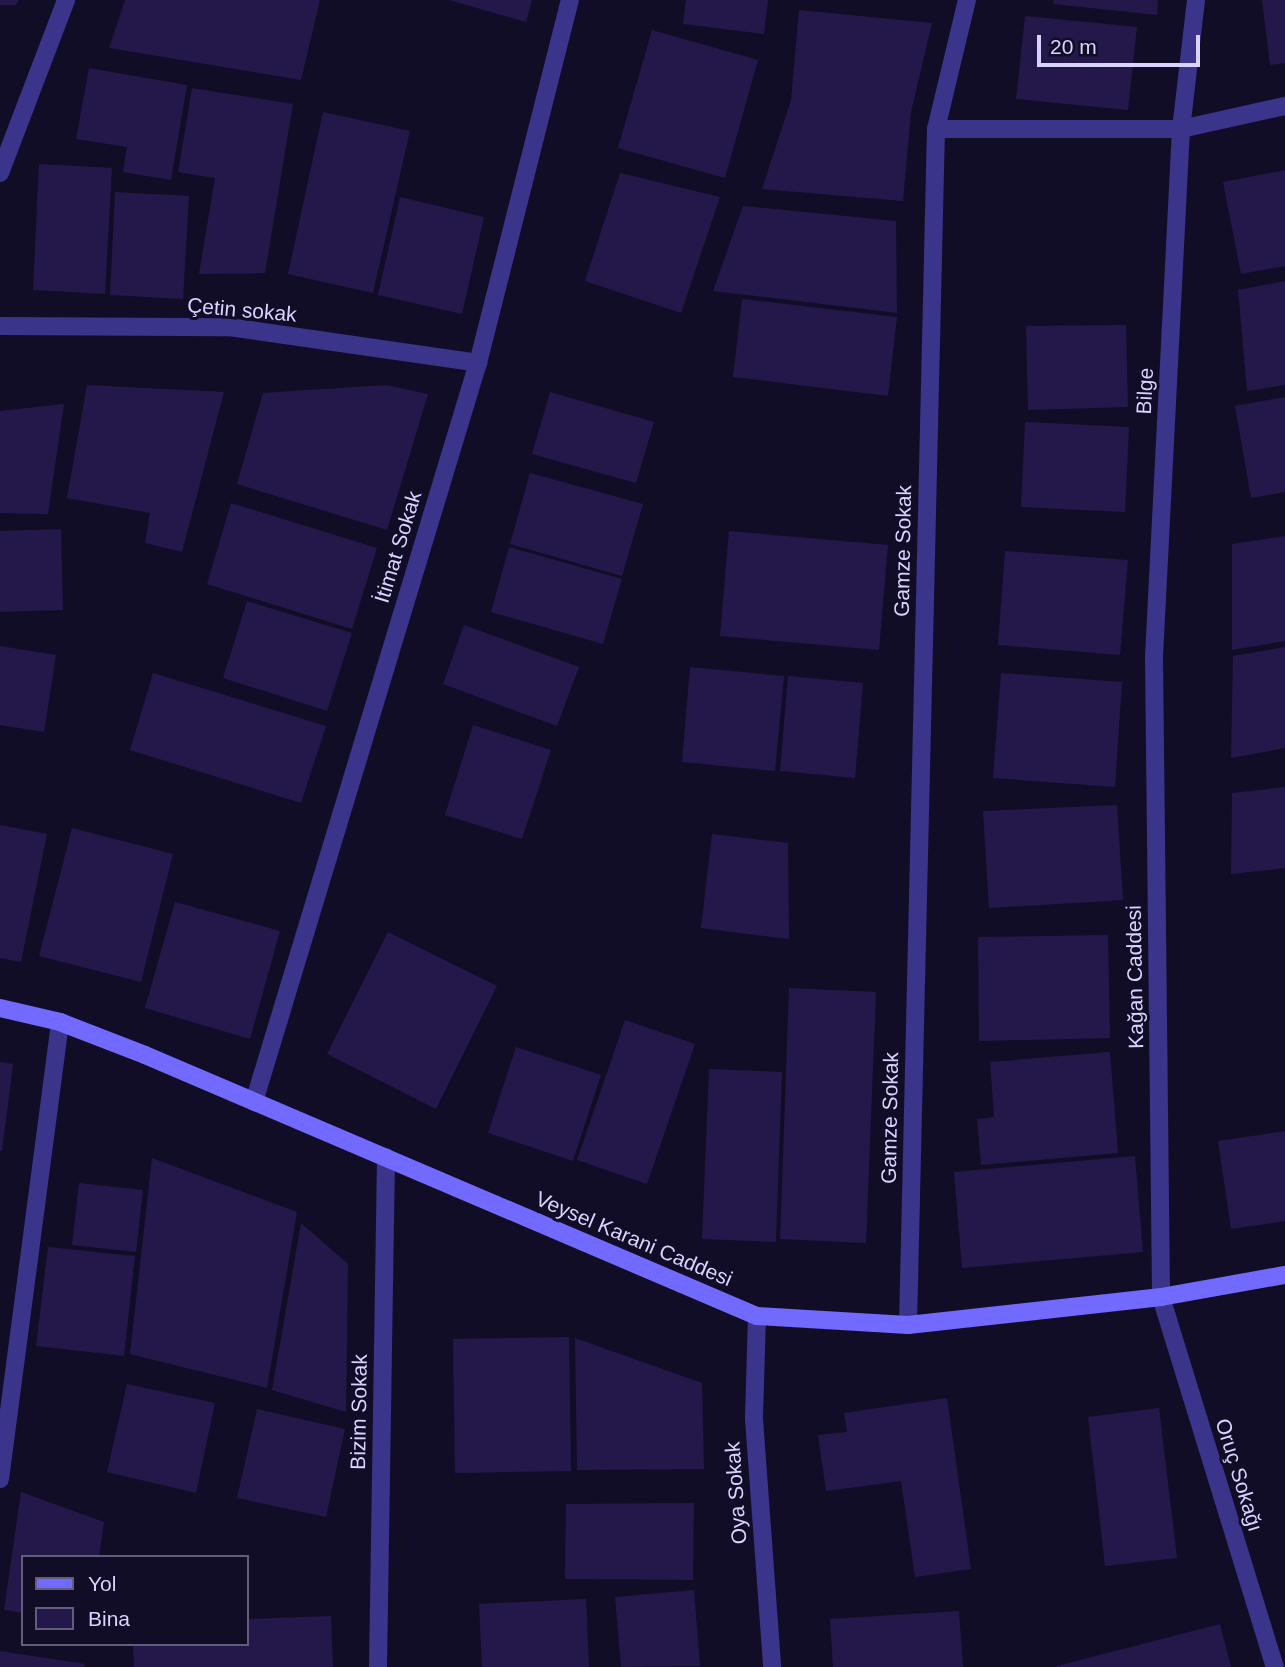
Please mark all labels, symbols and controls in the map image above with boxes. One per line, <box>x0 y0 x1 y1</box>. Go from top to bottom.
scale bar <box>1040 21 1203 65</box>
text: 20 m <box>1050 35 1097 58</box>
street label: Çetin sokak <box>186 293 298 327</box>
street label: Bilge <box>1131 367 1159 415</box>
street label: Gamze Sokak <box>889 485 917 617</box>
street label: İtimat Sokak <box>369 488 427 606</box>
street label: Kağan Caddesi <box>1121 905 1149 1049</box>
street label: Gamze Sokak <box>876 1052 904 1184</box>
street label: Veysel Karani Caddesi <box>532 1186 736 1292</box>
street label: Bizim Sokak <box>345 1354 373 1470</box>
street label: Oruç Sokağı <box>1210 1416 1268 1534</box>
street label: Oya Sokak <box>720 1441 752 1545</box>
legend <box>21 1555 248 1646</box>
text: Yol <box>88 1572 116 1595</box>
text: Bina <box>88 1607 130 1630</box>

